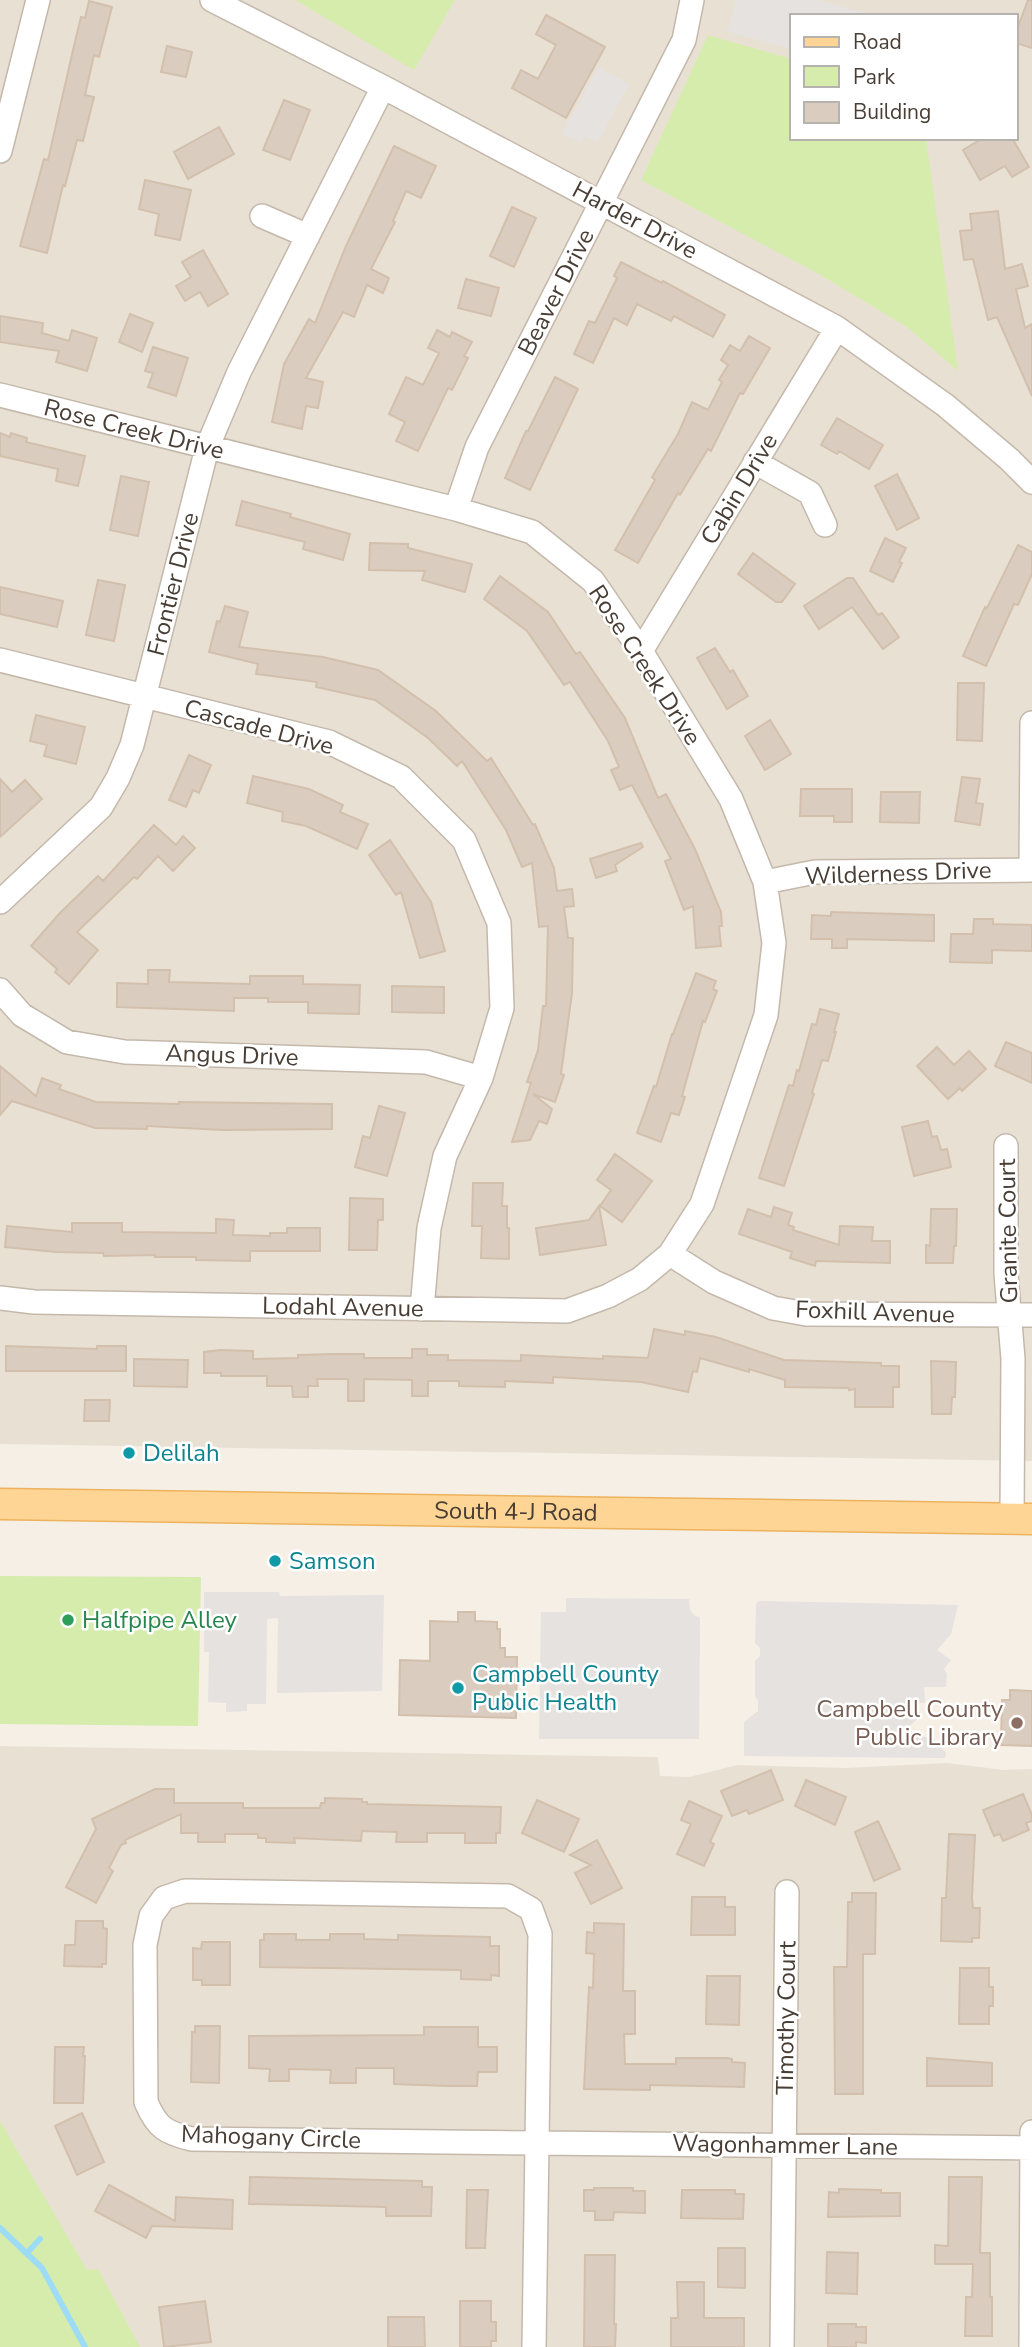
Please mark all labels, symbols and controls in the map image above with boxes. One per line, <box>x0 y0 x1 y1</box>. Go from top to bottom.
legend <box>790 14 1018 140</box>
text: Road <box>853 28 902 56</box>
text: Park <box>853 63 895 91</box>
text: Building <box>853 98 931 126</box>
street label: Harder Drive <box>567 174 703 266</box>
street label: Beaver Drive <box>510 223 602 361</box>
street label: Rose Creek Drive <box>40 391 228 467</box>
street label: Cabin Drive <box>693 427 785 551</box>
street label: Frontier Drive <box>140 509 206 659</box>
street label: Rose Creek Drive <box>581 579 709 751</box>
street label: Cascade Drive <box>181 692 337 762</box>
street label: Wilderness Drive <box>804 854 992 892</box>
street label: Angus Drive <box>165 1037 299 1073</box>
street label: Granite Court <box>991 1158 1025 1304</box>
street label: Lodahl Avenue <box>262 1290 424 1324</box>
street label: Foxhill Avenue <box>795 1293 955 1331</box>
place label: Delilah <box>143 1437 220 1469</box>
marker: Delilah <box>121 1445 137 1461</box>
street label: South 4-J Road <box>434 1494 598 1529</box>
place label: Samson <box>289 1545 376 1577</box>
marker: Samson <box>267 1553 283 1569</box>
place label: Halfpipe Alley <box>82 1604 238 1636</box>
marker: Halfpipe Alley <box>60 1612 76 1628</box>
place label: Campbell County Public Health <box>472 1658 659 1718</box>
marker: Campbell County Public Health <box>450 1680 466 1696</box>
place label: Campbell County Public Library <box>816 1693 1004 1753</box>
marker: Campbell County Public Library <box>1009 1715 1025 1731</box>
street label: Timothy Court <box>769 1940 803 2095</box>
street label: Mahogany Circle <box>180 2118 362 2156</box>
street label: Wagonhammer Lane <box>672 2127 898 2163</box>

